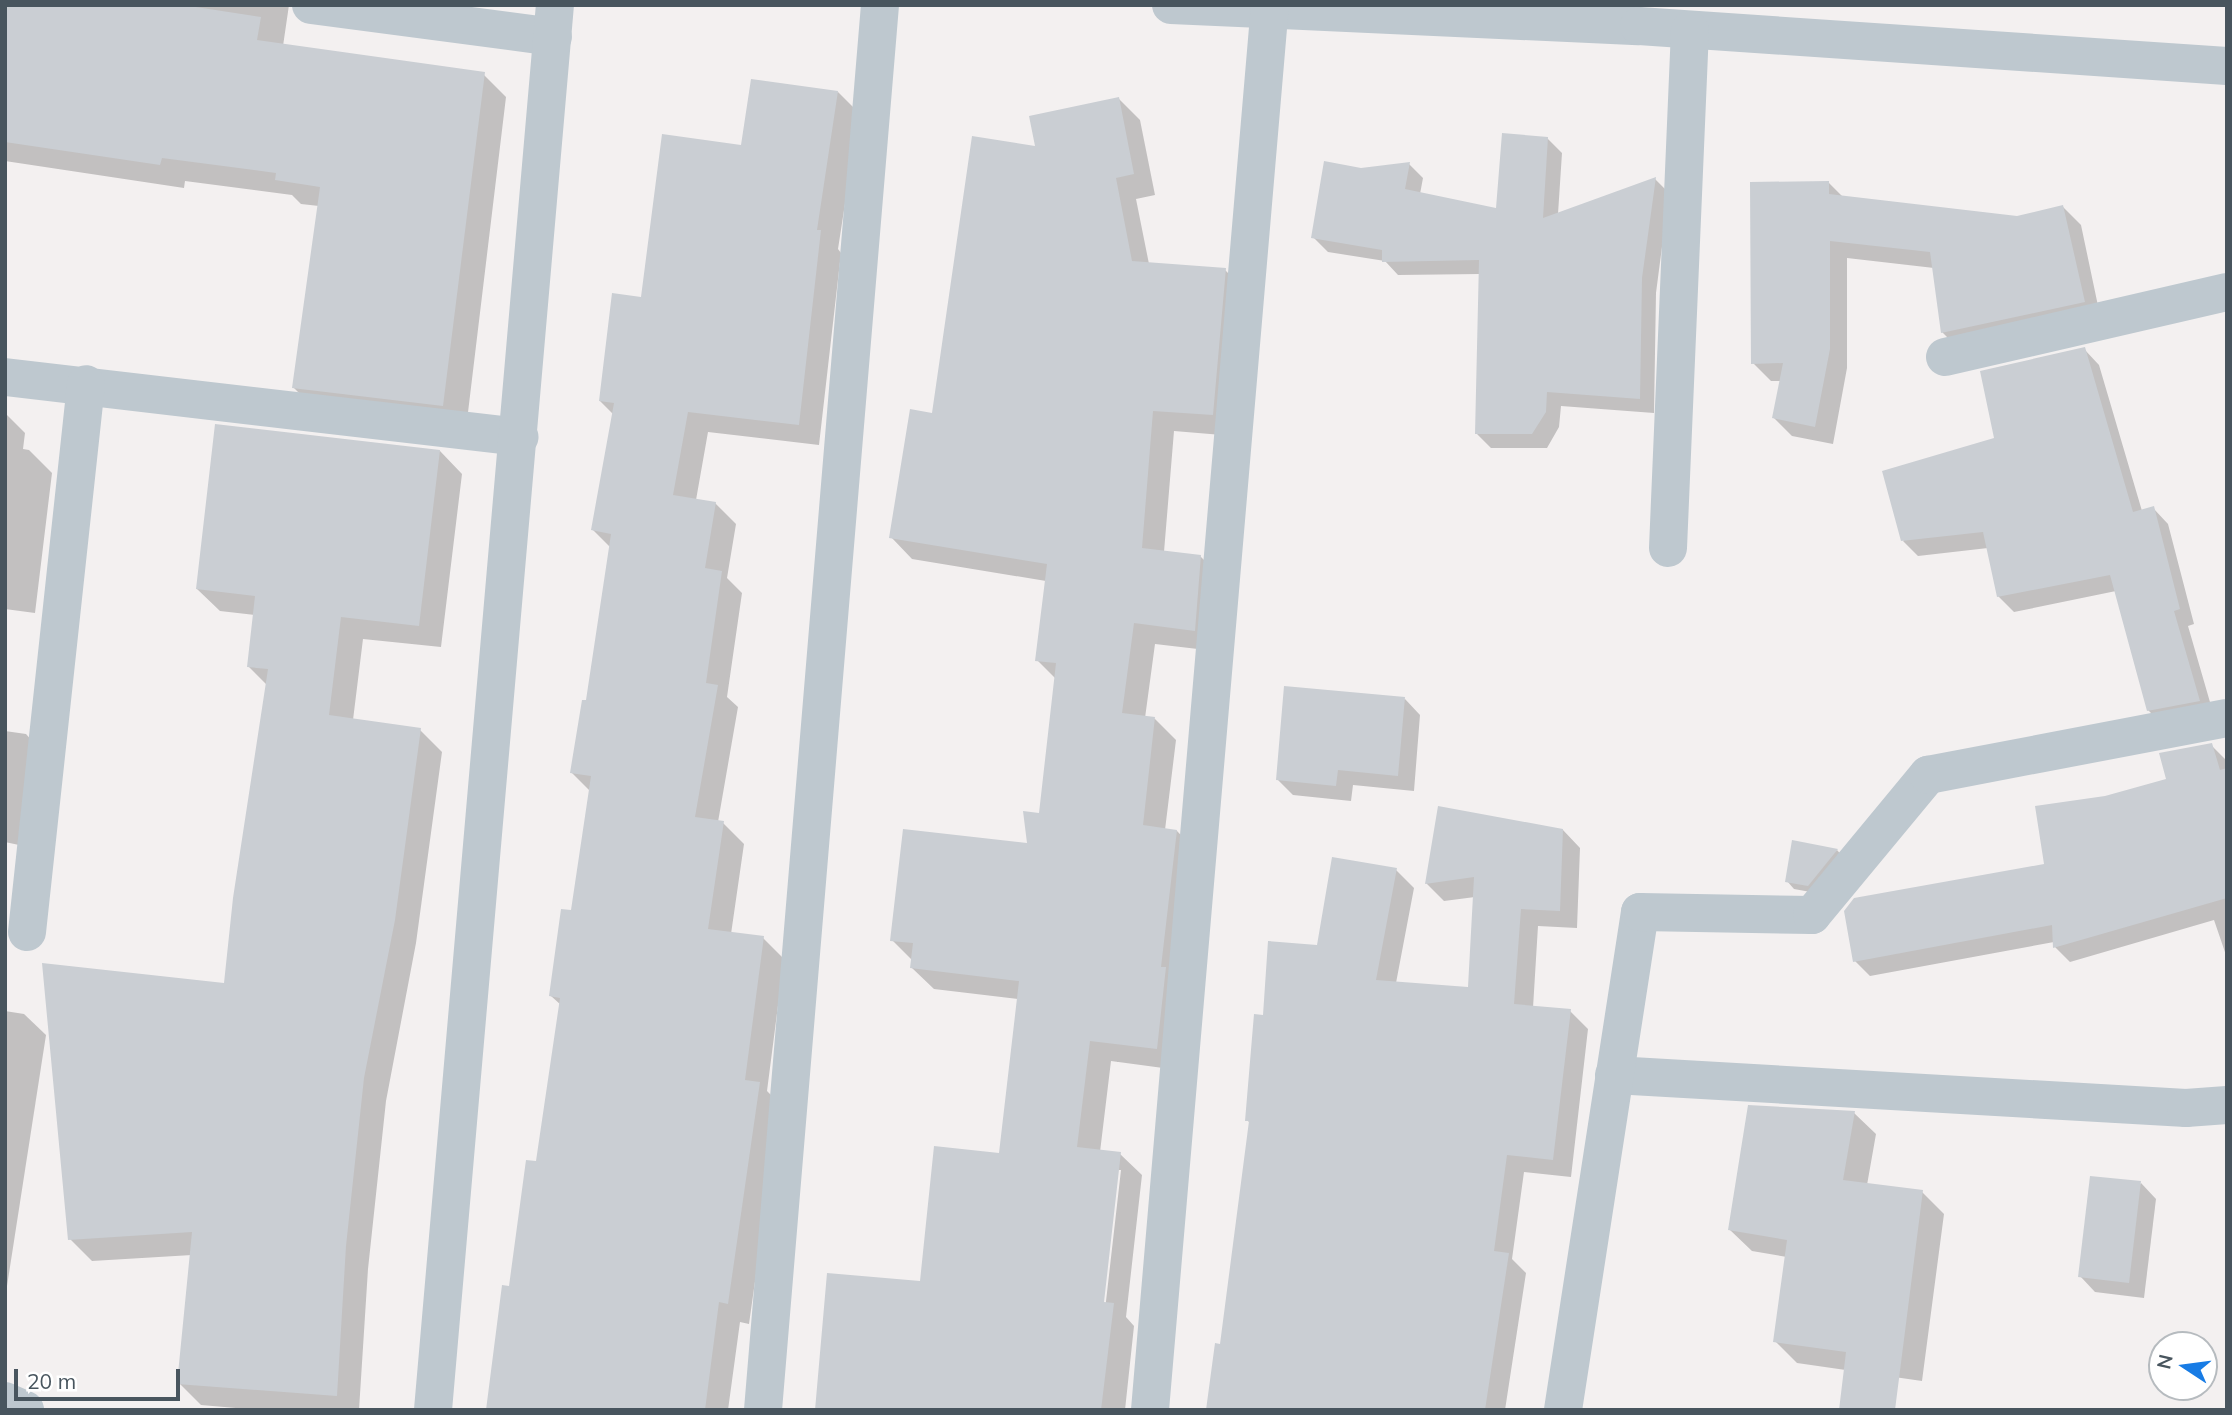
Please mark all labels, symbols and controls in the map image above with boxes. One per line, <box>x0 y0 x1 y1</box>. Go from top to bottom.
north arrow <box>2148 1331 2218 1401</box>
text: N <box>2151 1352 2178 1371</box>
scale bar <box>18 1356 184 1400</box>
text: 20 m <box>27 1368 76 1394</box>

